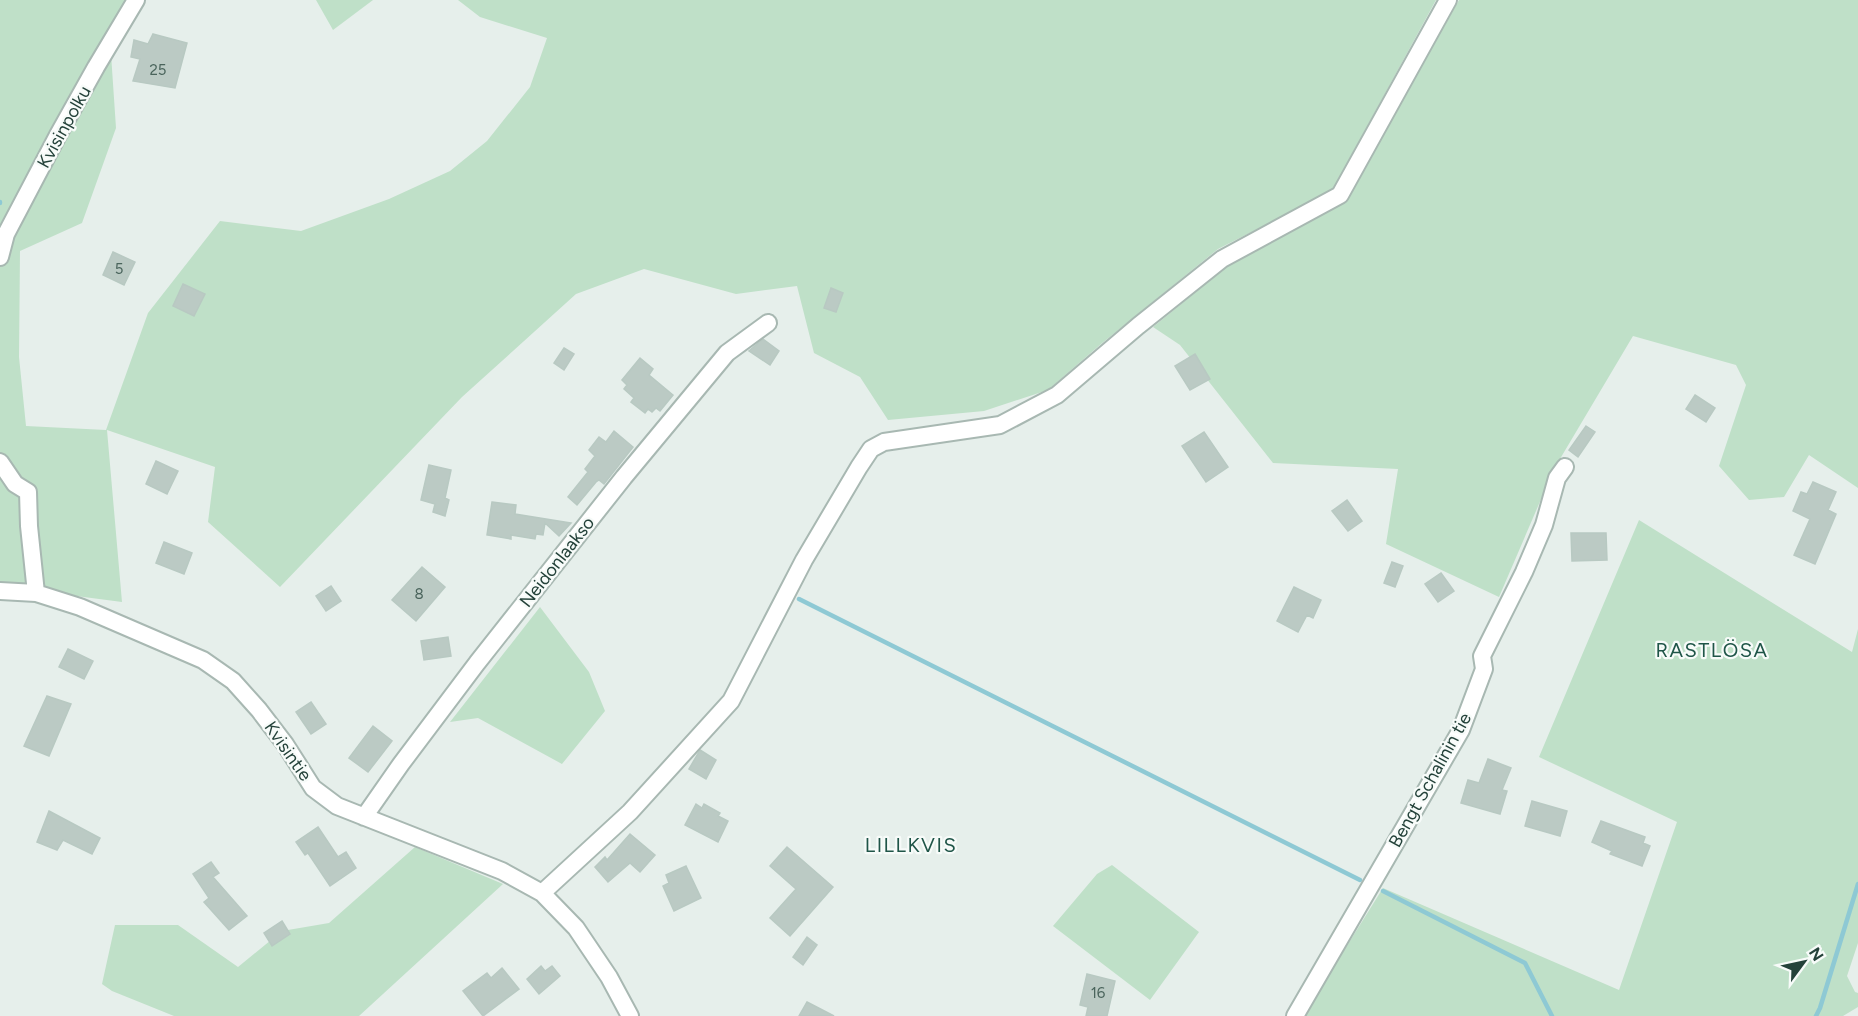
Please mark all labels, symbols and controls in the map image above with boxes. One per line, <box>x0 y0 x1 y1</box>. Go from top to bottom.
house number: 25 <box>149 61 167 79</box>
street label: Kvisinpolku <box>32 82 96 172</box>
house number: 5 <box>115 260 123 278</box>
street label: Neidonlaakso <box>515 512 599 612</box>
house number: 8 <box>414 585 424 603</box>
district label: RASTLÖSA <box>1655 638 1769 662</box>
street label: Bengt Schalinin tie <box>1384 709 1476 851</box>
street label: Kvisintie <box>260 717 317 785</box>
district label: LILLKVIS <box>865 833 957 857</box>
north arrow <box>1774 932 1834 992</box>
text: N <box>1805 944 1827 964</box>
house number: 16 <box>1091 984 1106 1002</box>

